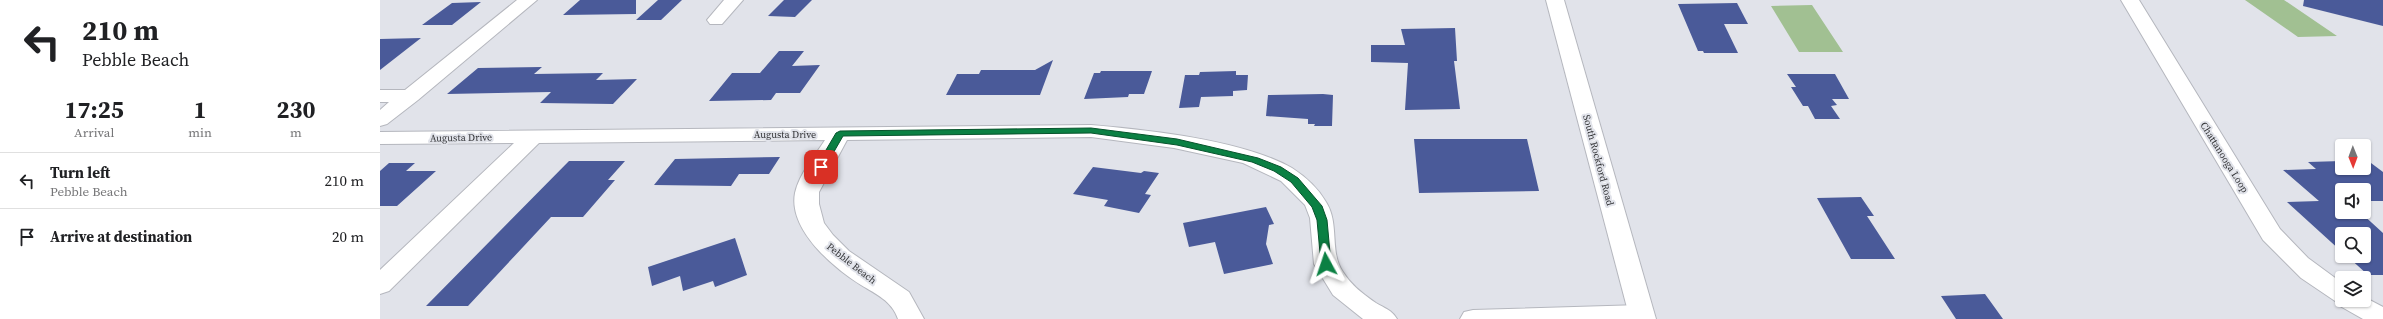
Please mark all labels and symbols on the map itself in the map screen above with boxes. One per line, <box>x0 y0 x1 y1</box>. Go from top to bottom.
street label: South Rockford Road <box>1580 113 1617 207</box>
street label: Chattanooga Loop <box>2198 119 2252 195</box>
street label: Augusta Drive <box>754 128 816 141</box>
street label: Augusta Drive <box>430 130 492 145</box>
north arrow <box>2335 139 2371 175</box>
pin <box>804 150 838 184</box>
street label: Pebble Beach <box>824 240 879 287</box>
position arrow <box>1305 243 1347 285</box>

